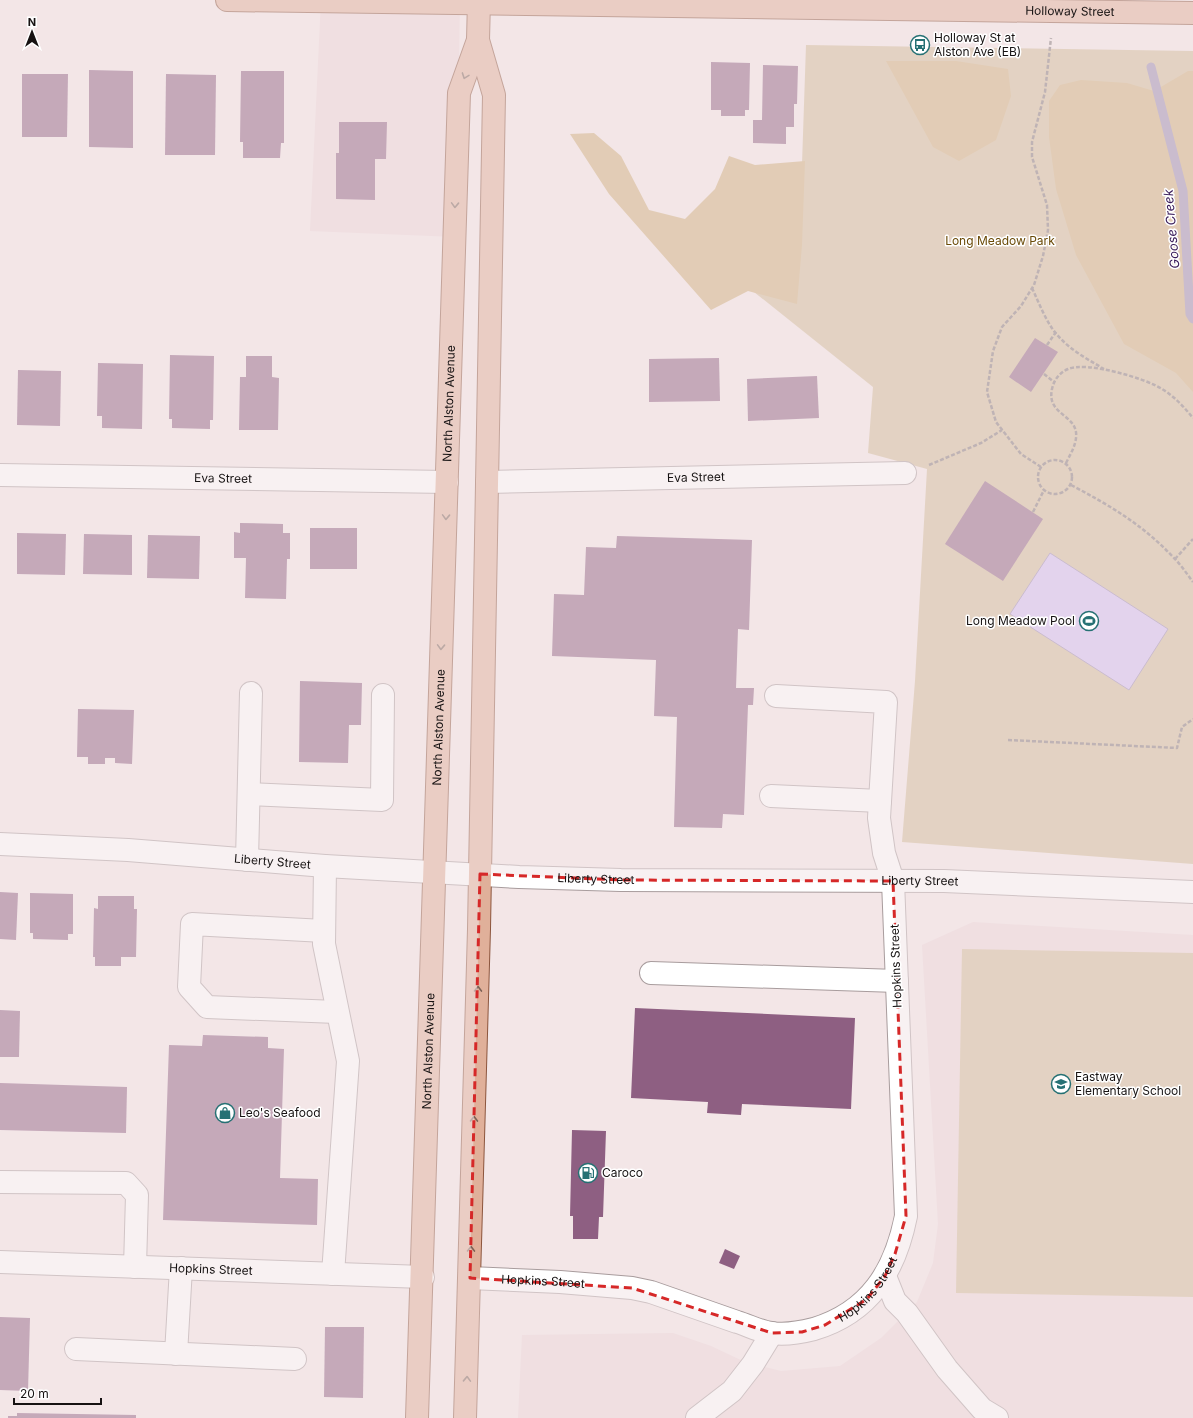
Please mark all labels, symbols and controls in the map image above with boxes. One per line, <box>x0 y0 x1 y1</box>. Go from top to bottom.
street label: Holloway Street <box>1025 3 1115 19</box>
north arrow <box>12 12 52 52</box>
text: N <box>28 15 36 29</box>
place label: Holloway St at Alston Ave (EB) <box>934 30 1021 59</box>
bus stop icon: Holloway St at Alston Ave (EB) <box>909 34 931 56</box>
one-way arrow <box>461 73 469 80</box>
water label: Goose Creek <box>1159 188 1182 269</box>
one-way arrow <box>451 202 459 208</box>
park label: Long Meadow Park <box>945 233 1055 248</box>
street label: North Alston Avenue <box>439 345 458 462</box>
street label: Eva Street <box>667 469 725 485</box>
street label: Eva Street <box>194 470 252 486</box>
one-way arrow <box>441 514 450 520</box>
sports icon: Long Meadow Pool <box>1078 610 1100 632</box>
place label: Long Meadow Pool <box>966 613 1075 628</box>
one-way arrow <box>437 644 446 650</box>
street label: North Alston Avenue <box>429 669 448 786</box>
street label: Liberty Street <box>233 851 311 872</box>
street label: Liberty Street <box>557 870 634 887</box>
street label: Liberty Street <box>881 873 959 889</box>
street label: Hopkins Street <box>887 924 904 1008</box>
one-way arrow <box>473 986 482 992</box>
street label: North Alston Avenue <box>419 993 437 1110</box>
place label: Eastway Elementary School <box>1075 1069 1181 1098</box>
school or university icon: Eastway Elementary School <box>1050 1073 1072 1095</box>
shop icon: Leo's Seafood <box>214 1102 236 1124</box>
place label: Leo's Seafood <box>239 1105 321 1120</box>
one-way arrow <box>470 1116 478 1122</box>
fuel station icon: Caroco <box>577 1162 599 1184</box>
place label: Caroco <box>602 1165 643 1180</box>
one-way arrow <box>467 1246 475 1252</box>
street label: Hopkins Street <box>835 1254 900 1325</box>
street label: Hopkins Street <box>169 1260 253 1278</box>
street label: Hopkins Street <box>501 1271 585 1291</box>
one-way arrow <box>463 1376 471 1382</box>
scale bar <box>14 1380 101 1406</box>
text: 20 m <box>20 1386 49 1401</box>

